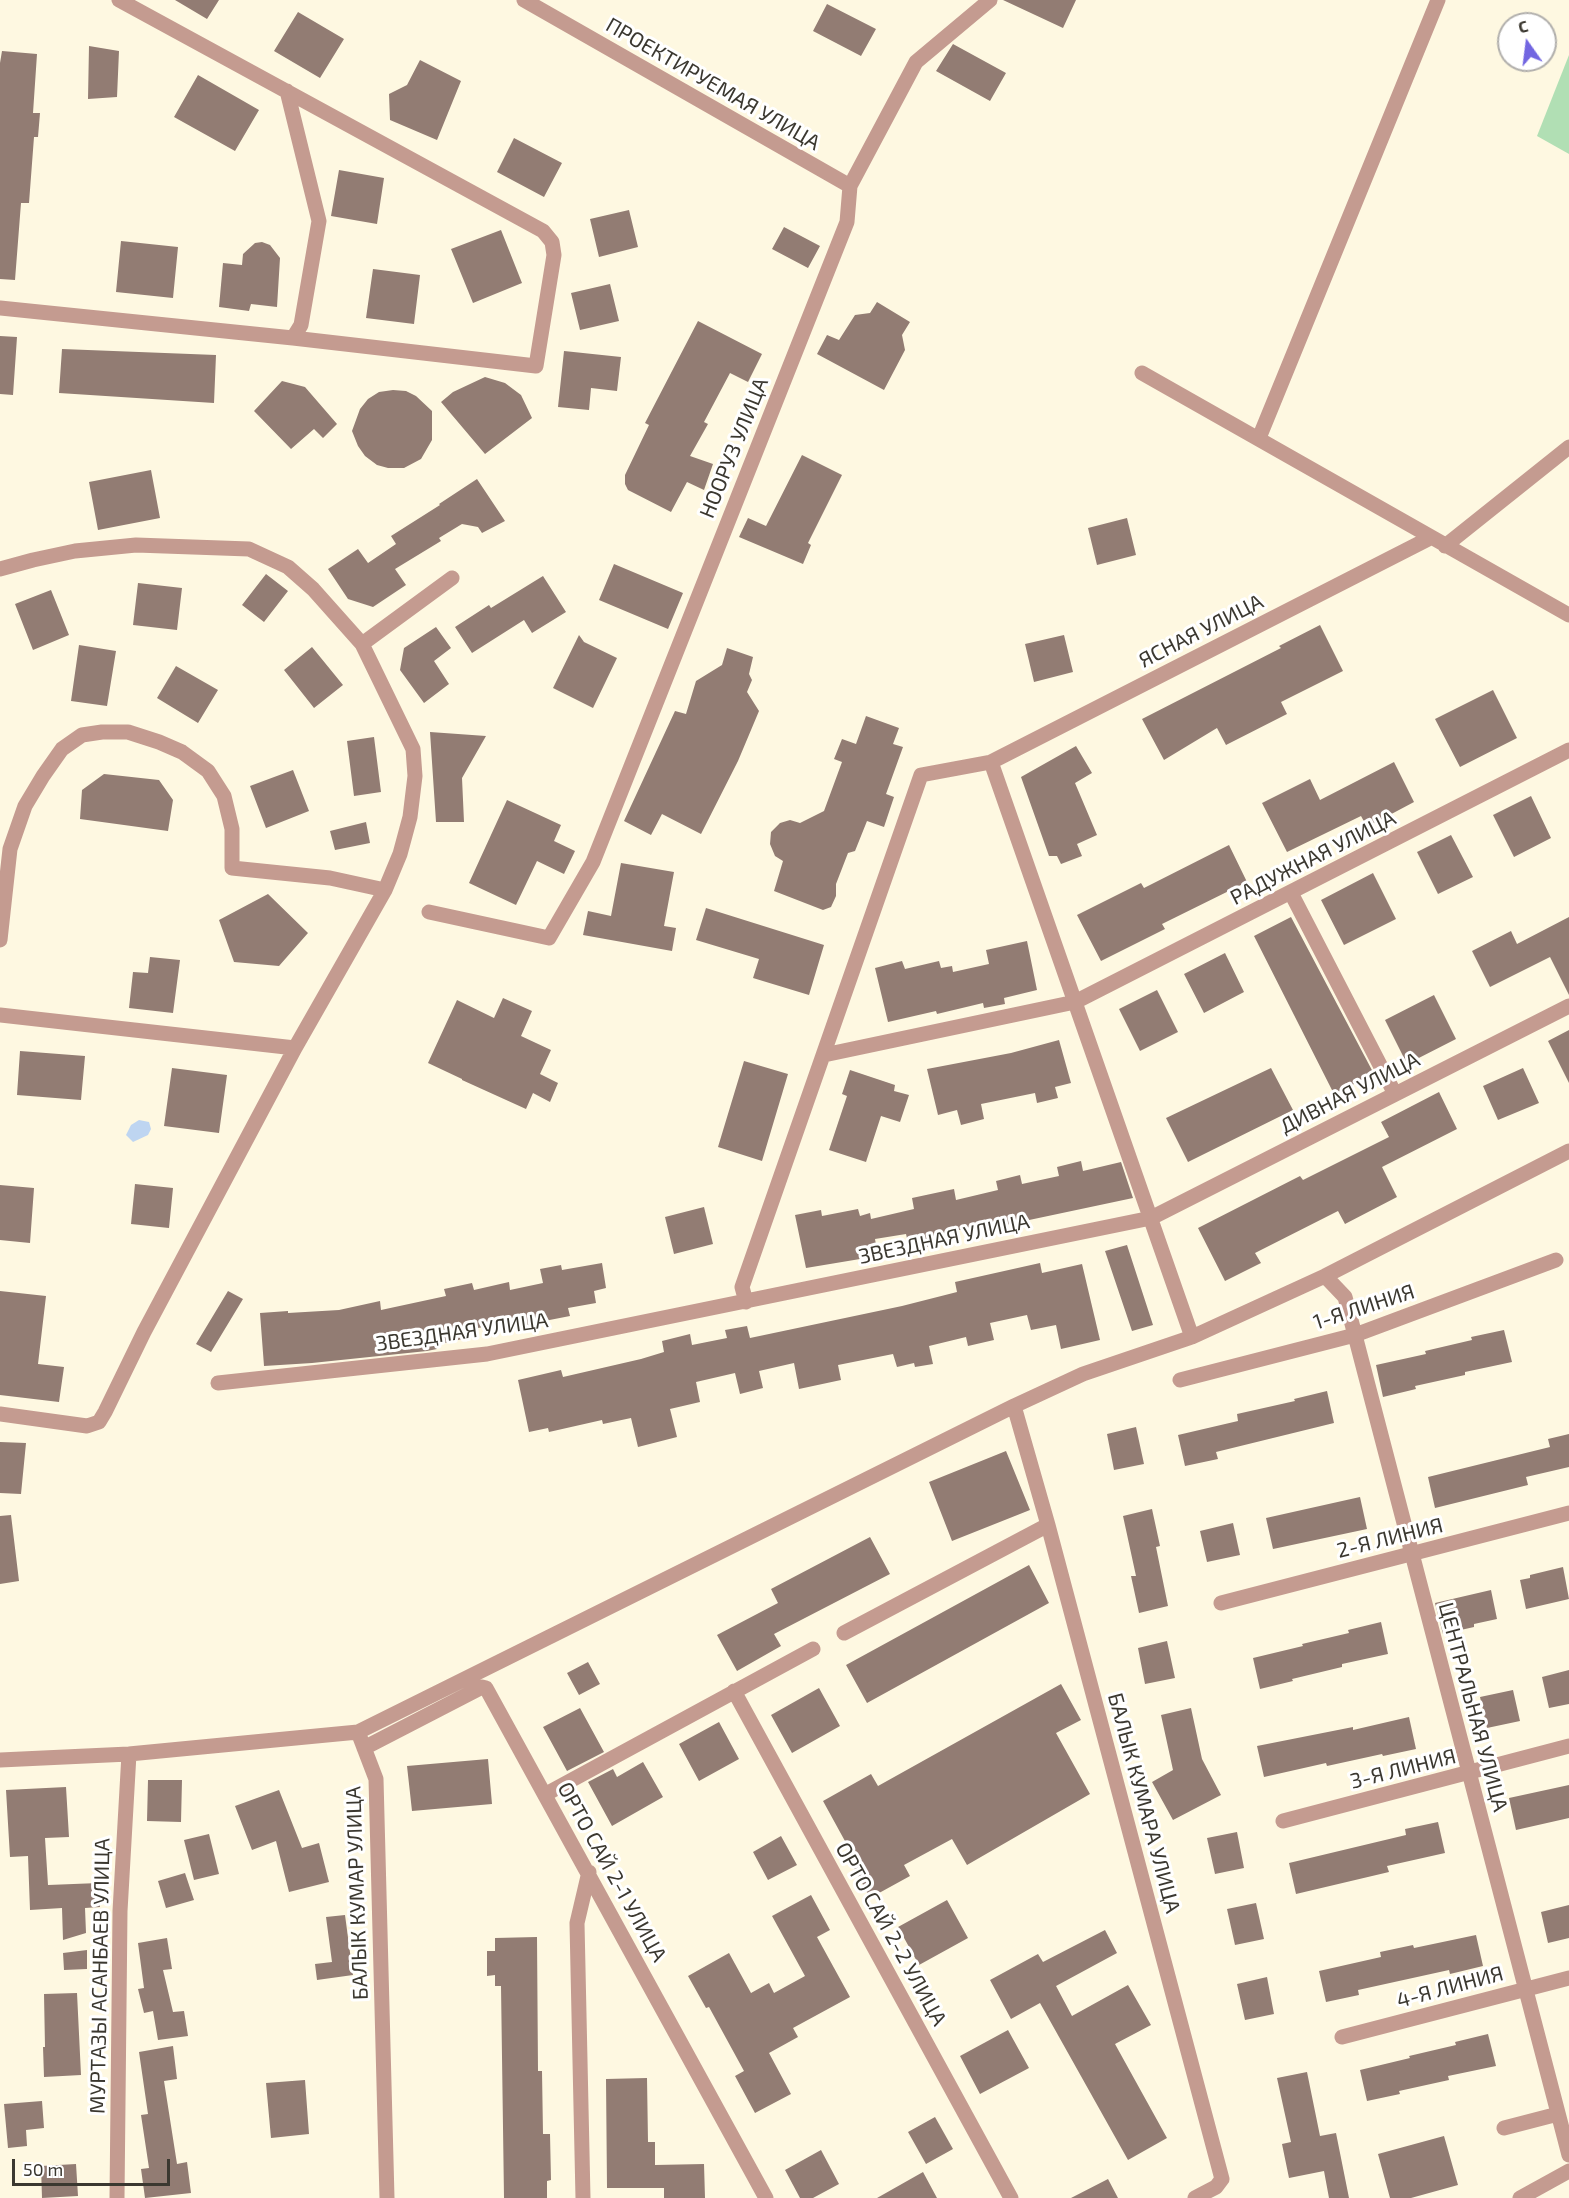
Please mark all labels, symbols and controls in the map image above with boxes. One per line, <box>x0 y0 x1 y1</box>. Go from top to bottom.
street label: ПРОЕКТИРУЕМАЯ УЛИЦА <box>601 12 825 156</box>
north arrow <box>1497 12 1557 72</box>
text: С <box>1516 16 1530 36</box>
street label: НООРУЗ УЛИЦА <box>694 374 774 522</box>
street label: ЯСНАЯ УЛИЦА <box>1135 589 1267 673</box>
street label: РАДУЖНАЯ УЛИЦА <box>1226 805 1400 911</box>
street label: ДИВНАЯ УЛИЦА <box>1276 1047 1424 1139</box>
street label: ЗВЕЗДНАЯ УЛИЦА <box>856 1209 1032 1269</box>
street label: 1-Я ЛИНИЯ <box>1310 1279 1418 1335</box>
street label: ЗВЕЗДНАЯ УЛИЦА <box>374 1307 550 1357</box>
street label: 2-Я ЛИНИЯ <box>1334 1513 1446 1563</box>
street label: ЦЕНТРАЛЬНАЯ УЛИЦА <box>1433 1600 1513 1814</box>
street label: БАЛЫК КУМАРА УЛИЦА <box>1102 1690 1186 1916</box>
street label: 3-Я ЛИНИЯ <box>1347 1744 1459 1794</box>
street label: ОРТО САЙ 2-1 УЛИЦА <box>552 1778 672 1966</box>
street label: БАЛЫК КУМАР УЛИЦА <box>341 1786 373 2000</box>
street label: МУРТАЗЫ АСАНБАЕВ УЛИЦА <box>85 1838 115 2114</box>
street label: ОРТО САЙ 2-2 УЛИЦА <box>830 1838 952 2030</box>
street label: 4-Я ЛИНИЯ <box>1394 1961 1506 2013</box>
scale bar <box>15 2147 172 2185</box>
text: 50 m <box>23 2158 63 2180</box>

